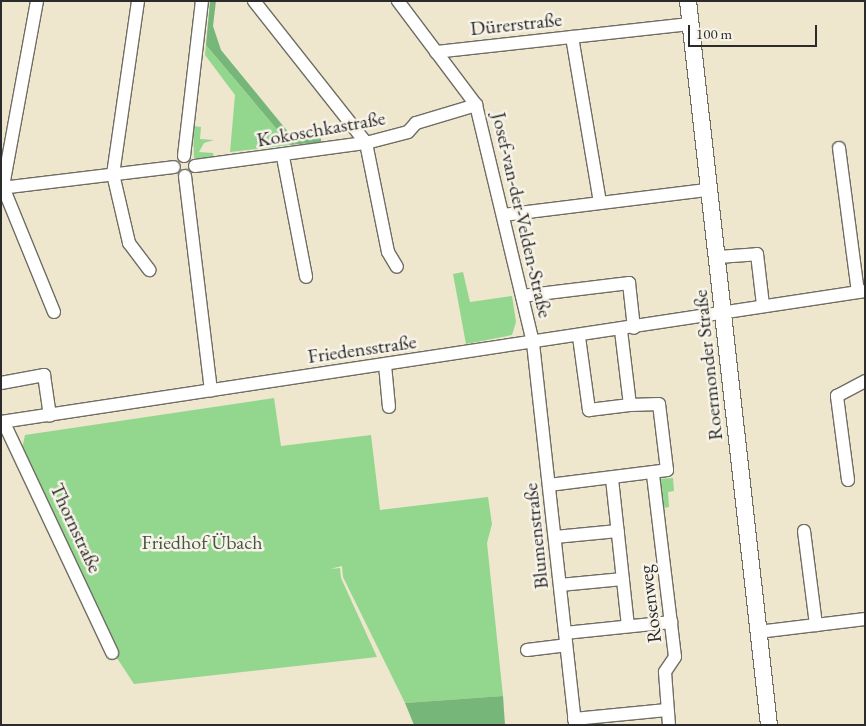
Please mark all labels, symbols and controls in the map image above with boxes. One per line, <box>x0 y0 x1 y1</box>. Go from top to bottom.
street label: Dürerstraße <box>469 7 563 41</box>
scale bar <box>691 15 820 47</box>
text: 100 m <box>696 24 732 43</box>
street label: Kokoschkastraße <box>255 106 387 152</box>
street label: Josef-van-der-Velden-Straße <box>487 110 557 320</box>
street label: Roermonder Straße <box>688 288 728 442</box>
street label: Friedensstraße <box>306 329 418 369</box>
street label: Thornstraße <box>45 479 107 577</box>
street label: Blumenstraße <box>519 482 553 590</box>
park label: Friedhof Übach <box>141 530 263 554</box>
street label: Rosenweg <box>633 564 667 644</box>

